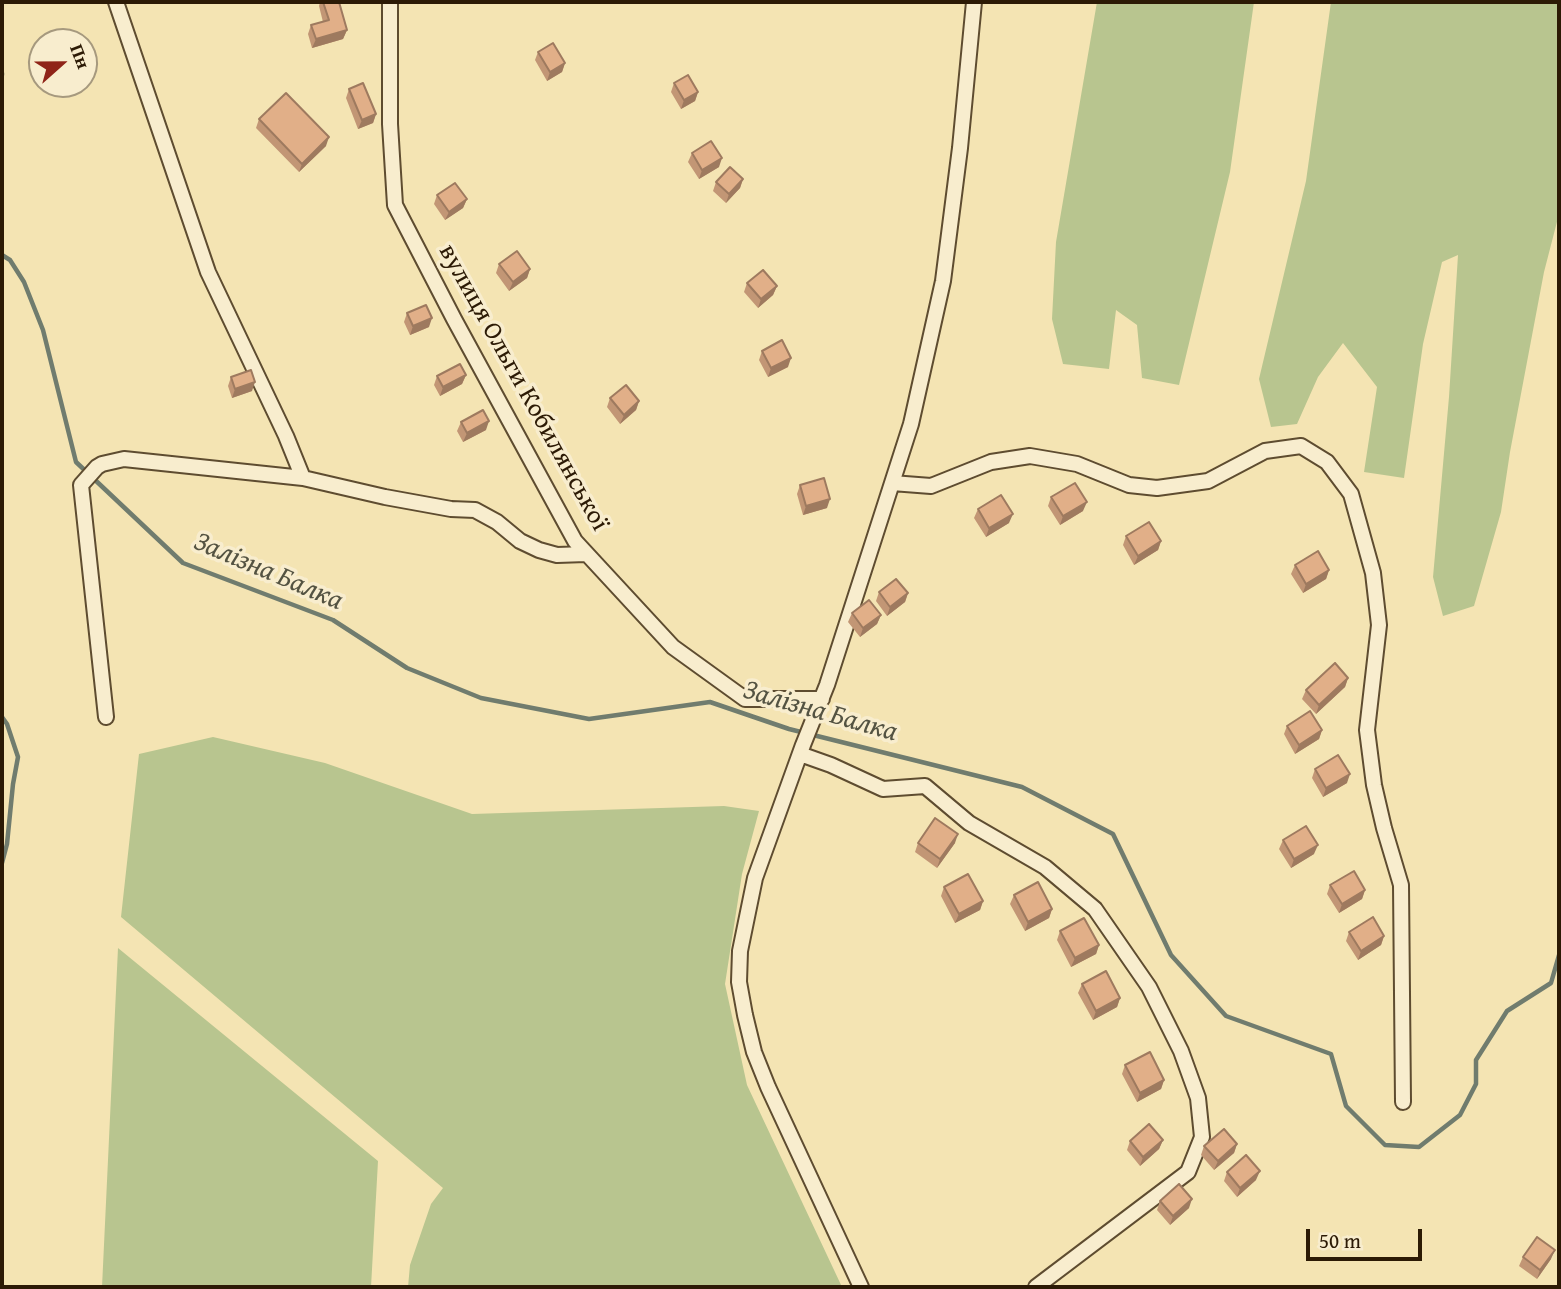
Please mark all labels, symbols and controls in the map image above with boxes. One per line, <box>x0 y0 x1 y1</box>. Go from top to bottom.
north arrow <box>28 28 98 98</box>
text: Пн <box>63 40 98 73</box>
street label: вулиця Ольги Кобилянської <box>431 239 615 537</box>
water label: Залізна Балка <box>188 525 348 619</box>
water label: Залізна Балка <box>739 674 901 750</box>
scale bar <box>1309 1216 1424 1260</box>
text: 50 m <box>1319 1225 1361 1256</box>

